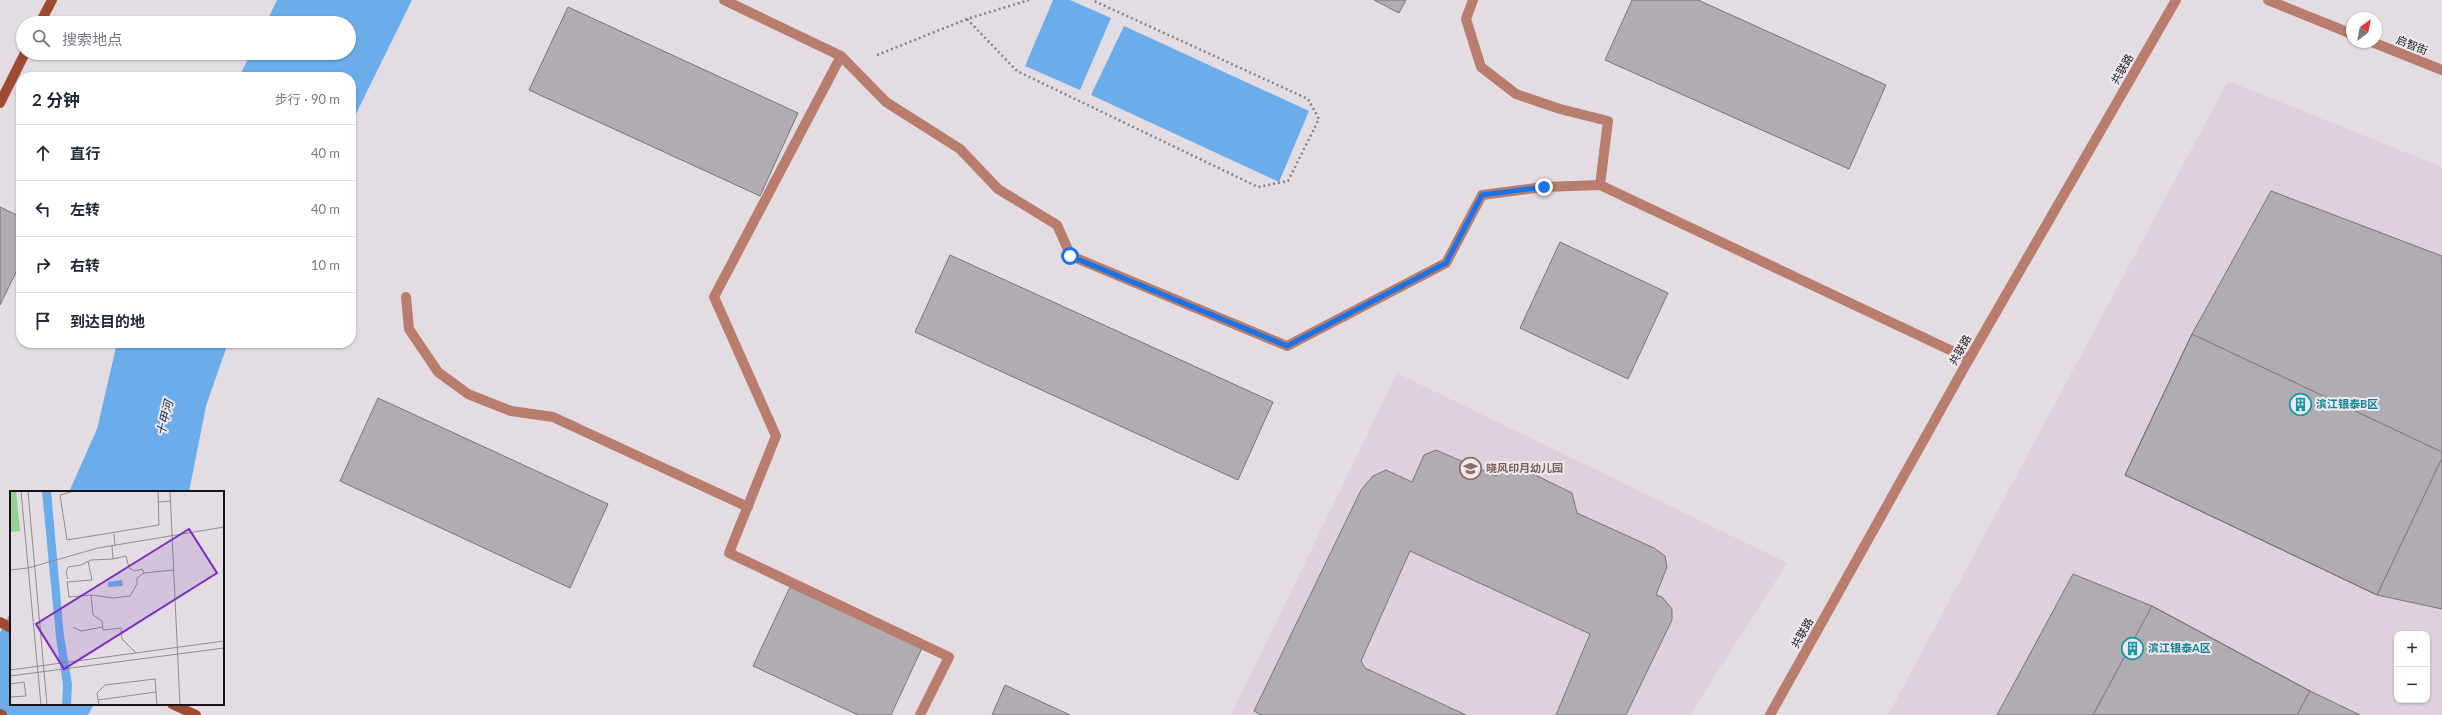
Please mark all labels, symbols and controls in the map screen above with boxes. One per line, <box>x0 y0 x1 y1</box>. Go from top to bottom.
north arrow <box>2346 12 2382 48</box>
search box <box>16 16 356 60</box>
icon: search <box>30 27 52 49</box>
text: 搜索地点 <box>62 30 122 48</box>
street label: 启智街 <box>2394 32 2430 57</box>
street label: 共联路 <box>2108 51 2135 86</box>
text: 2 分钟 <box>32 89 80 110</box>
text: 步行 · 90 m <box>275 91 340 107</box>
icon: ahead <box>32 142 54 164</box>
text: 直行 <box>70 144 100 162</box>
text: 40 m <box>311 145 340 161</box>
route end <box>1535 178 1553 196</box>
icon: left <box>32 198 54 220</box>
text: 左转 <box>70 200 100 218</box>
text: 40 m <box>311 201 340 217</box>
route start <box>1061 247 1079 265</box>
icon: right <box>32 254 54 276</box>
text: 右转 <box>70 256 100 274</box>
text: 10 m <box>311 257 340 273</box>
icon: arrive <box>32 310 54 332</box>
text: 到达目的地 <box>70 312 145 330</box>
street label: 共联路 <box>1946 332 1973 367</box>
building icon: 滨江银泰B区 <box>2287 391 2313 417</box>
water label: 十甲河 <box>153 397 177 437</box>
place label: 滨江银泰B区 <box>2316 397 2378 410</box>
school or university icon: 晓风印月幼儿园 <box>1458 455 1484 481</box>
place label: 晓风印月幼儿园 <box>1486 461 1563 474</box>
inset map <box>10 491 224 705</box>
street label: 共联路 <box>1788 615 1815 650</box>
map controls <box>2394 631 2430 703</box>
button: + <box>2394 631 2430 667</box>
building icon: 滨江银泰A区 <box>2119 635 2145 661</box>
place label: 滨江银泰A区 <box>2148 641 2211 654</box>
button: − <box>2394 667 2430 703</box>

